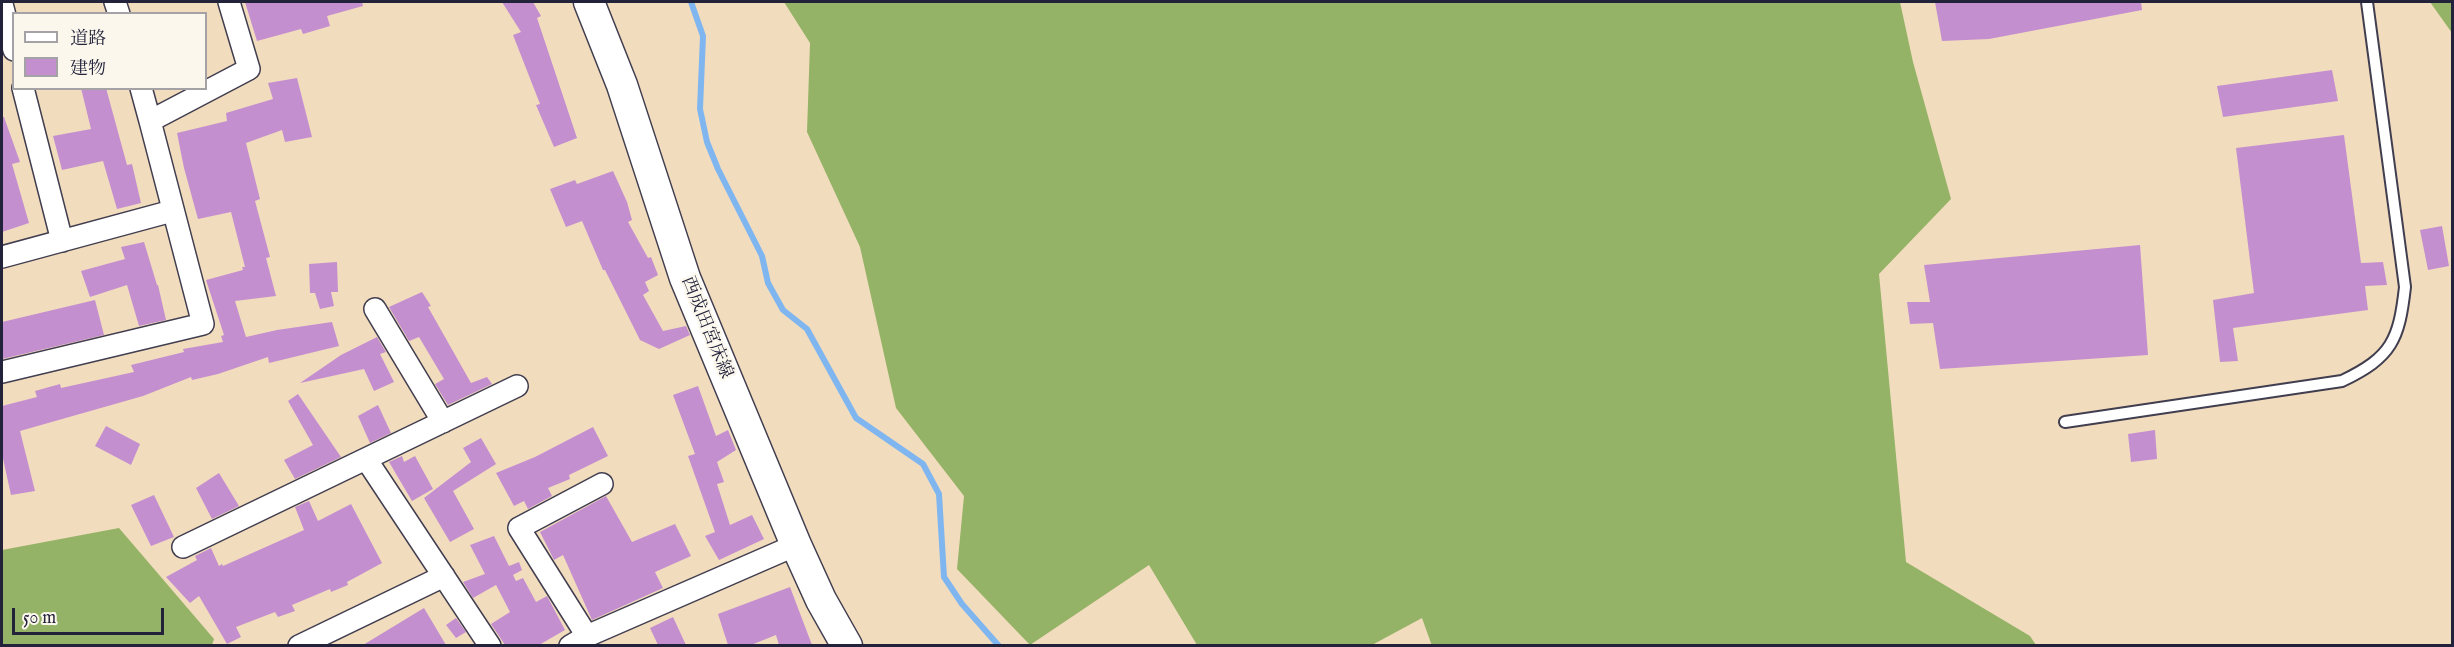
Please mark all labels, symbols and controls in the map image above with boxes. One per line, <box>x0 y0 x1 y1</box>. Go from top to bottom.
legend <box>12 12 207 90</box>
text: 道路 <box>70 28 106 51</box>
text: 建物 <box>70 58 106 81</box>
street label: 西成田宮床線 <box>676 274 736 382</box>
scale bar <box>15 596 166 634</box>
text: 50 m <box>23 607 56 630</box>

